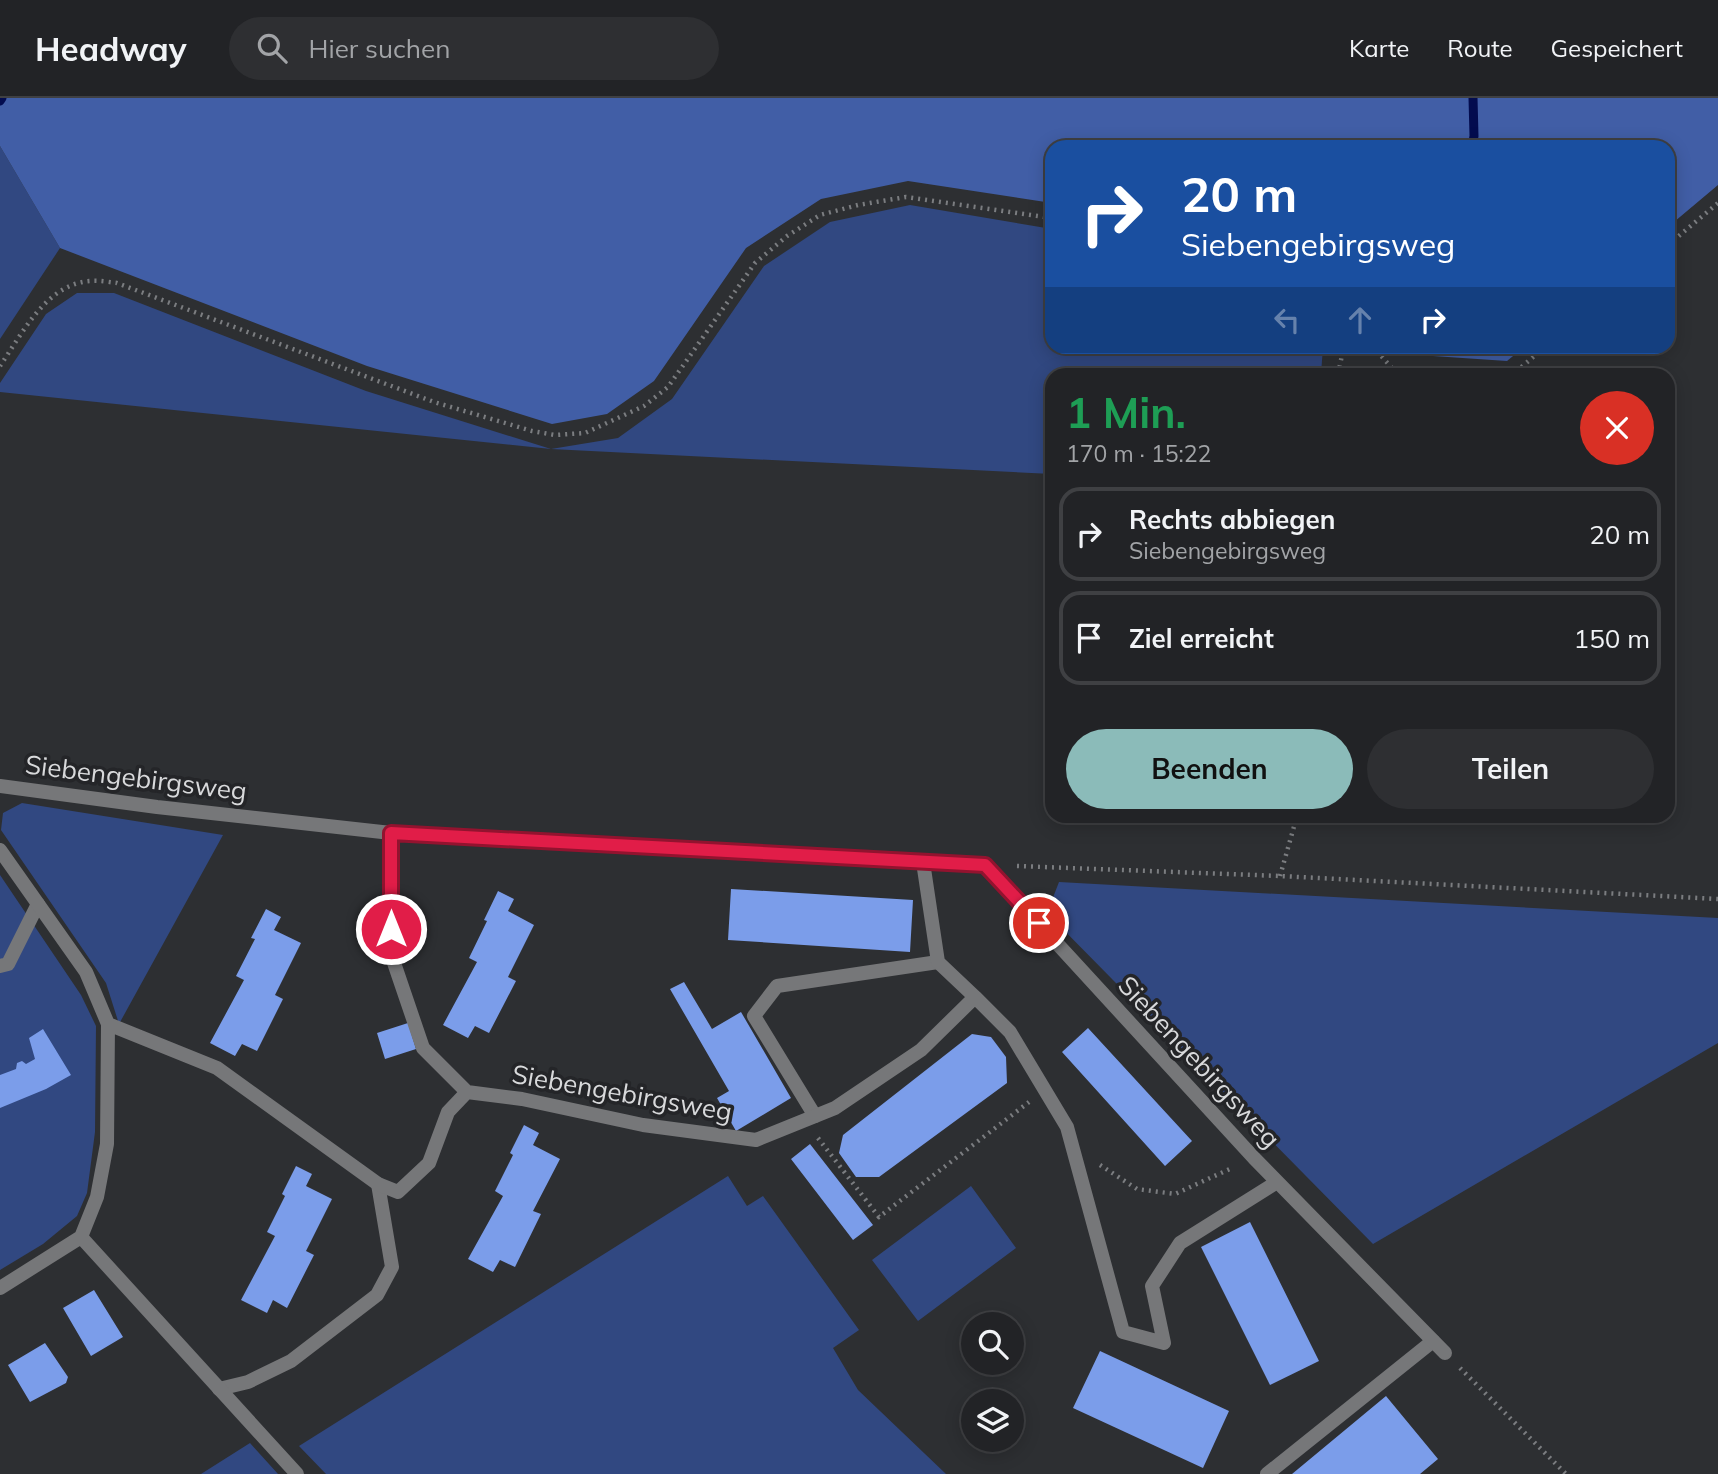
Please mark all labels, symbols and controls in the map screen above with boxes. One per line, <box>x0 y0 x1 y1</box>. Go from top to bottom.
search box <box>229 17 719 80</box>
text: Headway <box>35 28 187 69</box>
icon: search <box>253 29 291 67</box>
text: Hier suchen <box>309 32 450 65</box>
text: Karte <box>1349 33 1409 63</box>
text: Route <box>1447 33 1513 63</box>
text: Gespeichert <box>1551 33 1683 63</box>
text: 20 m <box>1181 163 1297 224</box>
icon: right <box>1066 168 1157 259</box>
text: Siebengebirgsweg <box>1181 224 1455 264</box>
icon: left <box>1268 301 1306 339</box>
icon: ahead <box>1341 301 1379 339</box>
icon: right <box>1414 301 1452 339</box>
text: 1 Min. <box>1066 386 1186 439</box>
button: close <box>1580 391 1654 465</box>
text: 170 m · 15:22 <box>1066 439 1211 468</box>
text: Rechts abbiegen <box>1129 503 1335 536</box>
icon: right <box>1070 515 1108 553</box>
text: 20 m <box>1589 518 1650 551</box>
text: Siebengebirgsweg <box>1129 536 1326 565</box>
icon: arrive <box>1070 619 1108 657</box>
text: Ziel erreicht <box>1129 622 1274 655</box>
text: 150 m <box>1574 622 1650 655</box>
button: Beenden <box>1066 729 1353 809</box>
button: Teilen <box>1367 729 1654 809</box>
street label: Siebengebirgsweg <box>23 748 249 807</box>
position arrow <box>354 892 428 966</box>
pin <box>1009 893 1069 953</box>
icon: arrive <box>1020 904 1058 942</box>
street label: Siebengebirgsweg <box>1111 969 1287 1154</box>
street label: Siebengebirgsweg <box>509 1057 735 1128</box>
map controls <box>961 1312 1024 1452</box>
button: search <box>961 1312 1024 1375</box>
button: layers <box>961 1389 1024 1452</box>

